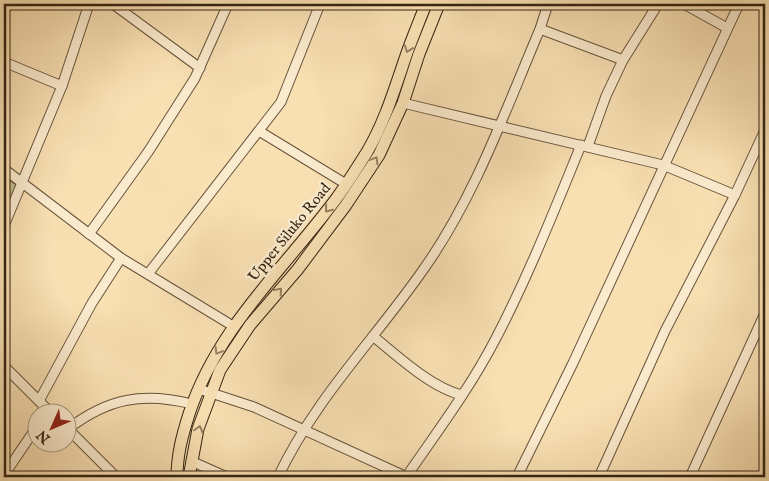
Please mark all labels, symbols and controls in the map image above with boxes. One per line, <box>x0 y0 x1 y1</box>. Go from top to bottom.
one-way arrow <box>404 44 414 53</box>
one-way arrow <box>369 156 379 165</box>
street label: Upper Siluko Road <box>244 179 335 285</box>
one-way arrow <box>326 203 334 212</box>
one-way arrow <box>274 287 283 296</box>
one-way arrow <box>214 345 224 354</box>
north arrow <box>28 404 78 454</box>
text: N <box>33 426 55 448</box>
one-way arrow <box>193 426 203 434</box>

